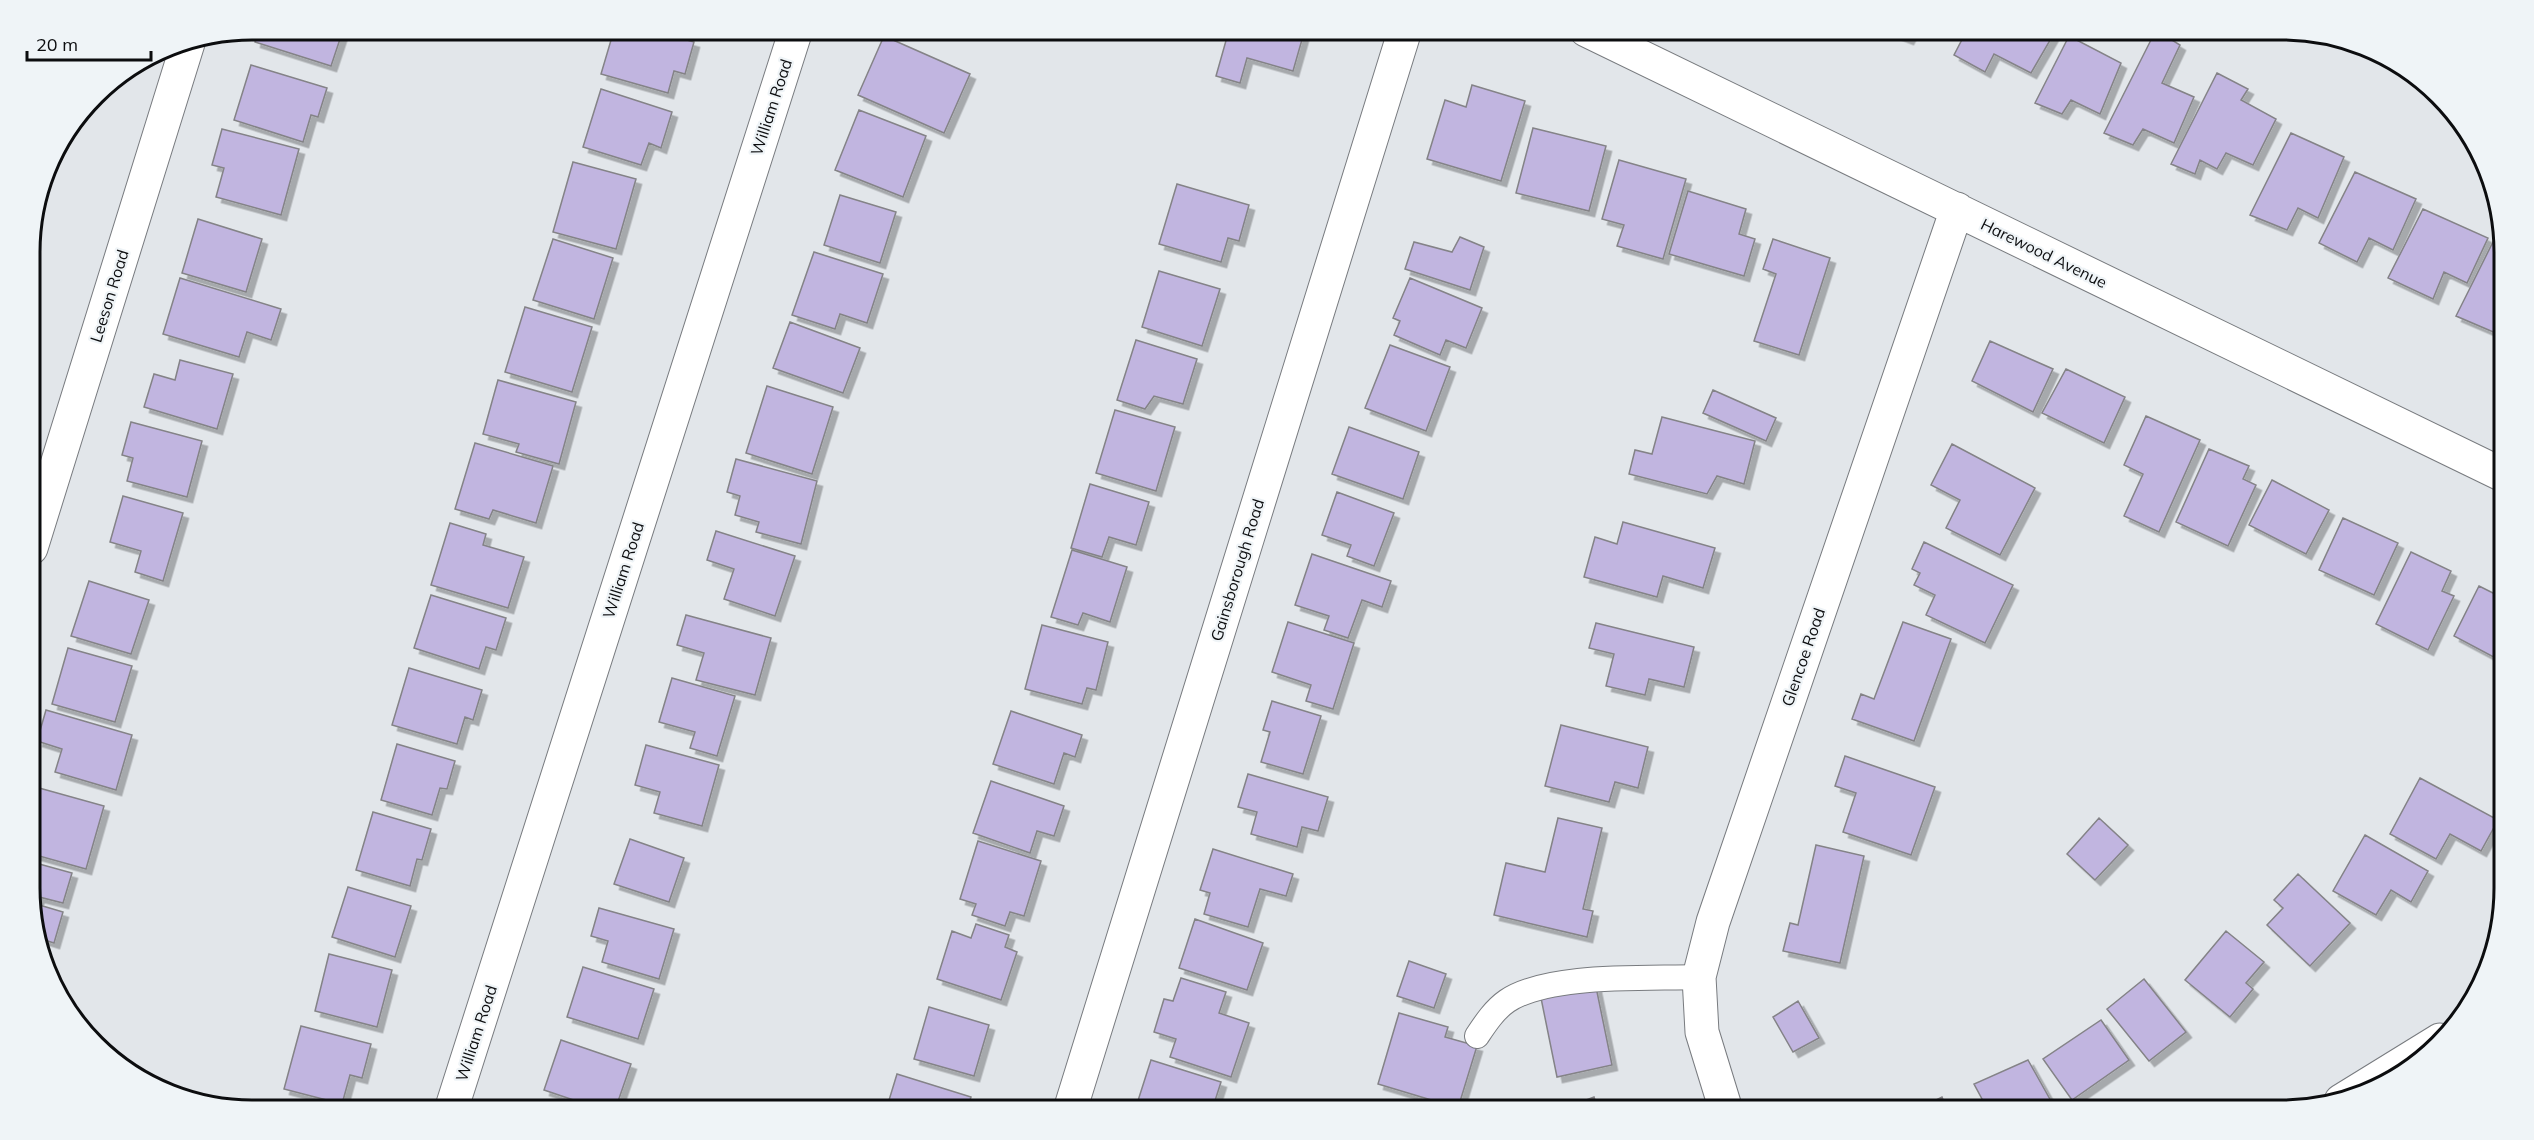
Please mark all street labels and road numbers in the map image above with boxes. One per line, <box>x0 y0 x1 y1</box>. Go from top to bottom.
street label: William Road <box>746 56 796 158</box>
street label: Harewood Avenue <box>1978 214 2110 292</box>
street label: Leeson Road <box>85 247 133 345</box>
street label: Gainsborough Road <box>1206 496 1268 644</box>
street label: William Road <box>598 519 648 621</box>
street label: Glencoe Road <box>1777 605 1829 709</box>
street label: William Road <box>451 982 501 1084</box>

